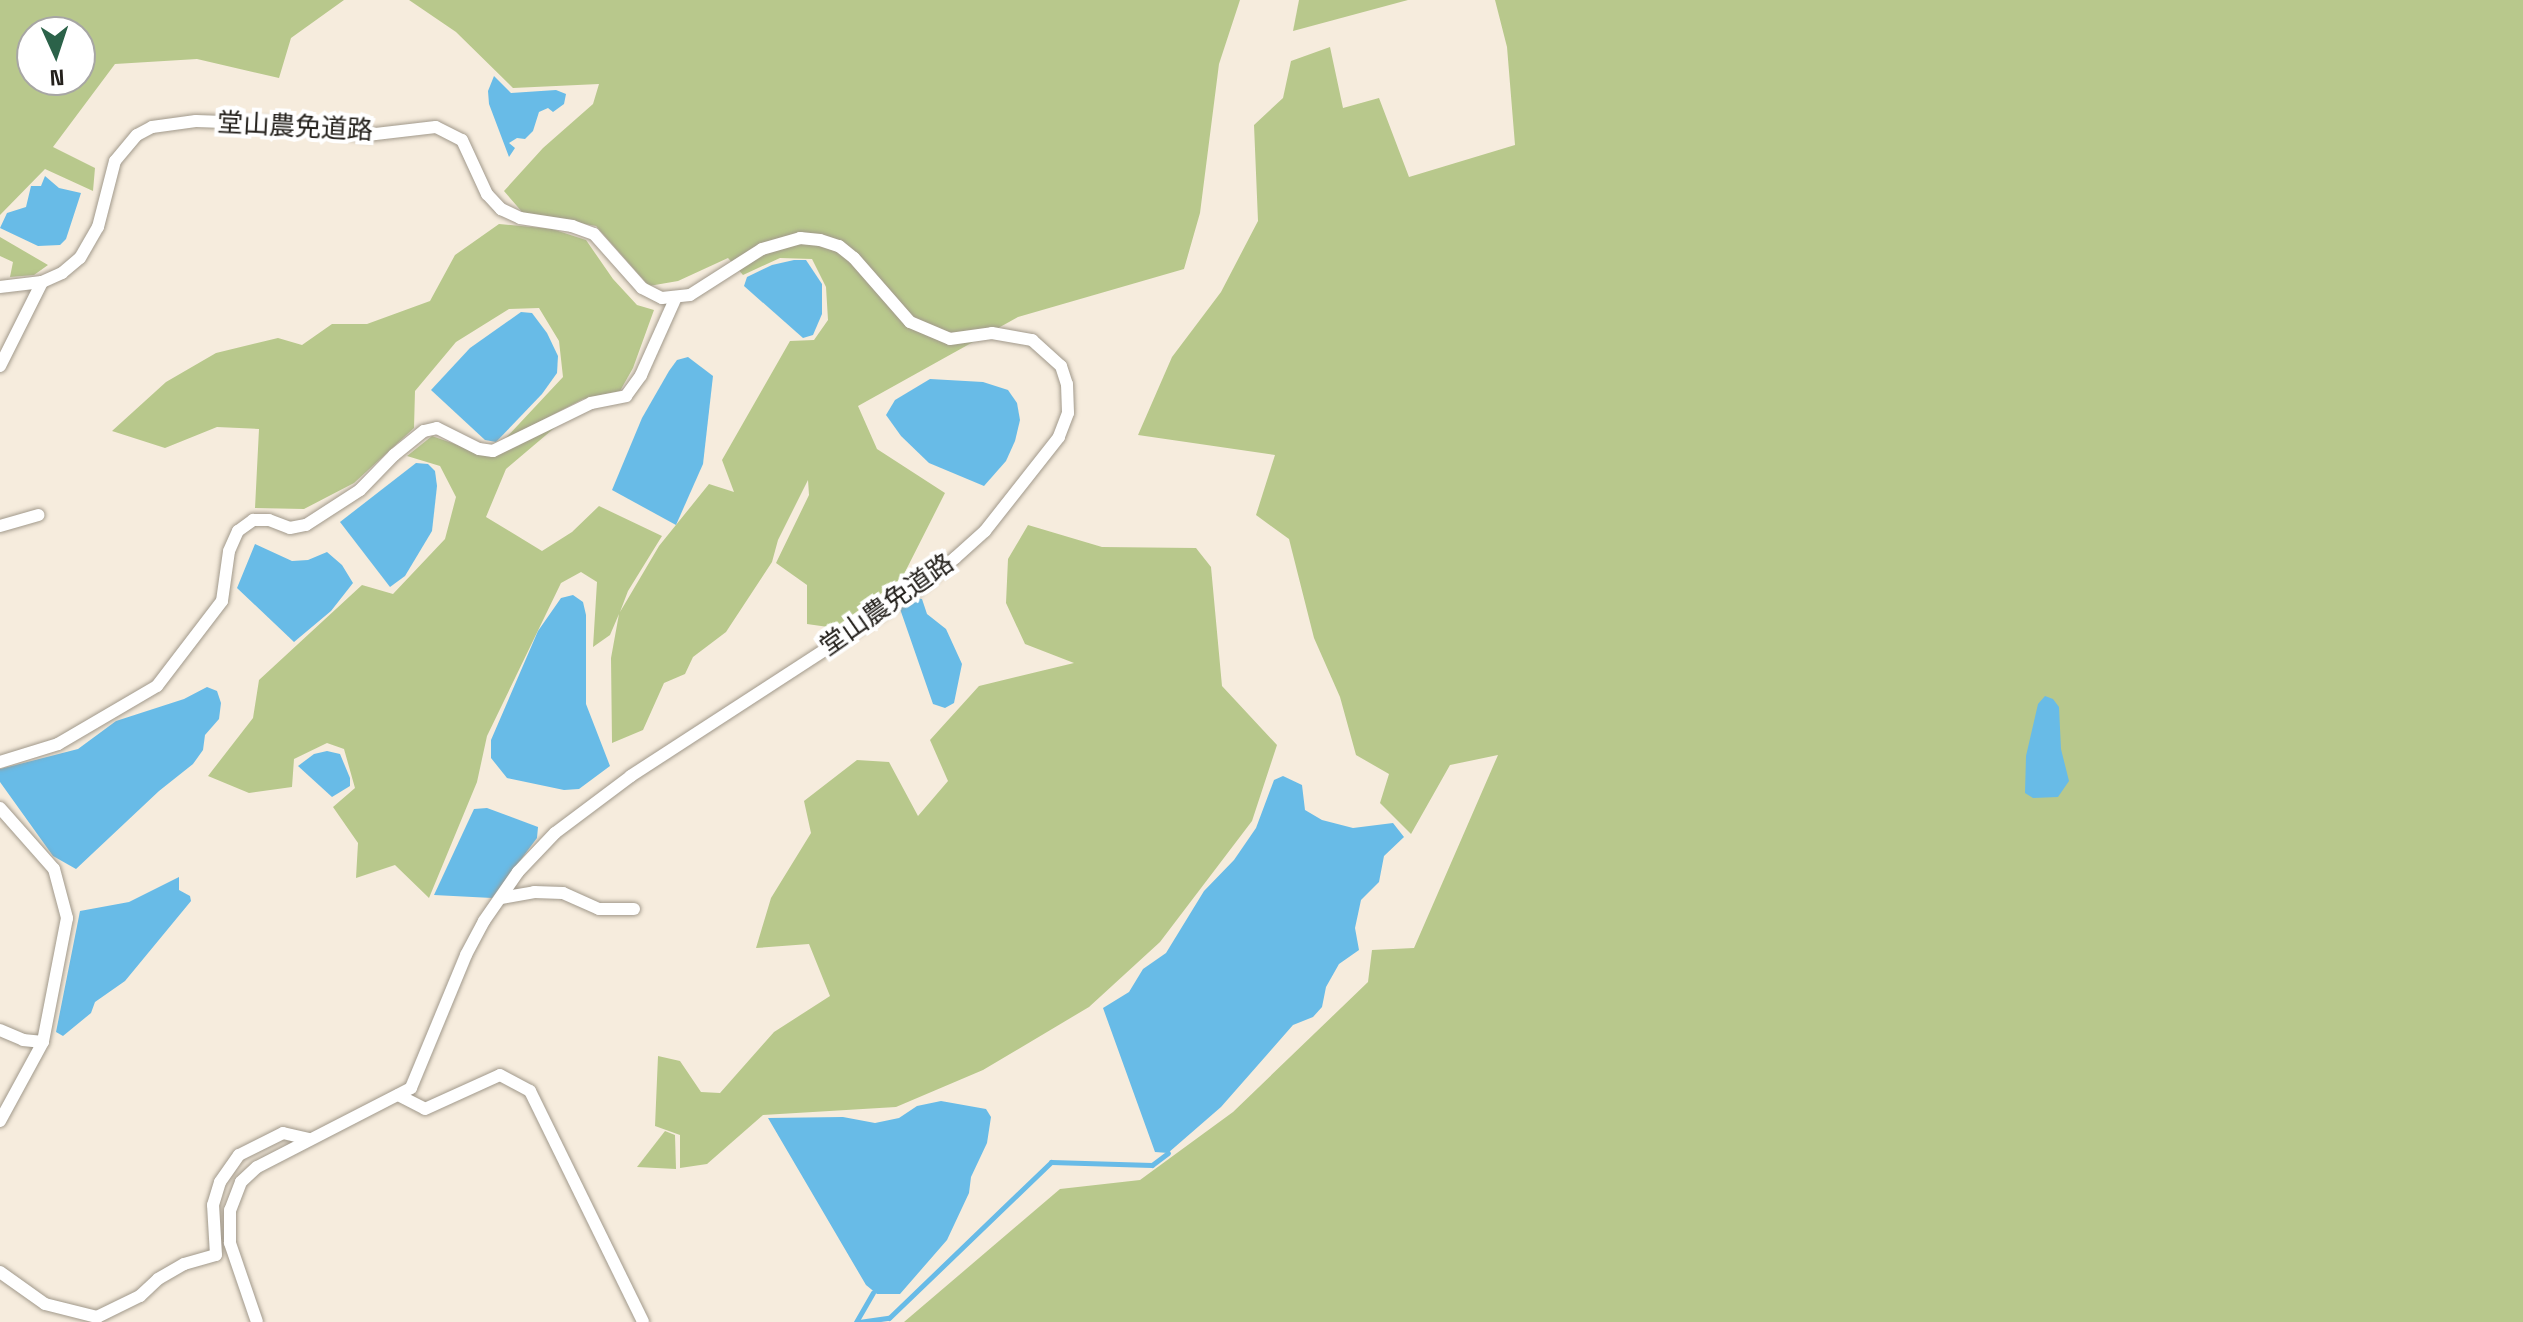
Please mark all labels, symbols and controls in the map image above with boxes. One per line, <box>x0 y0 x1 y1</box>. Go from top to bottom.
north arrow <box>16 16 96 96</box>
text: N <box>49 64 65 92</box>
street label: 堂山農免道路 <box>216 107 374 147</box>
street label: 堂山農免道路 <box>814 547 960 663</box>

